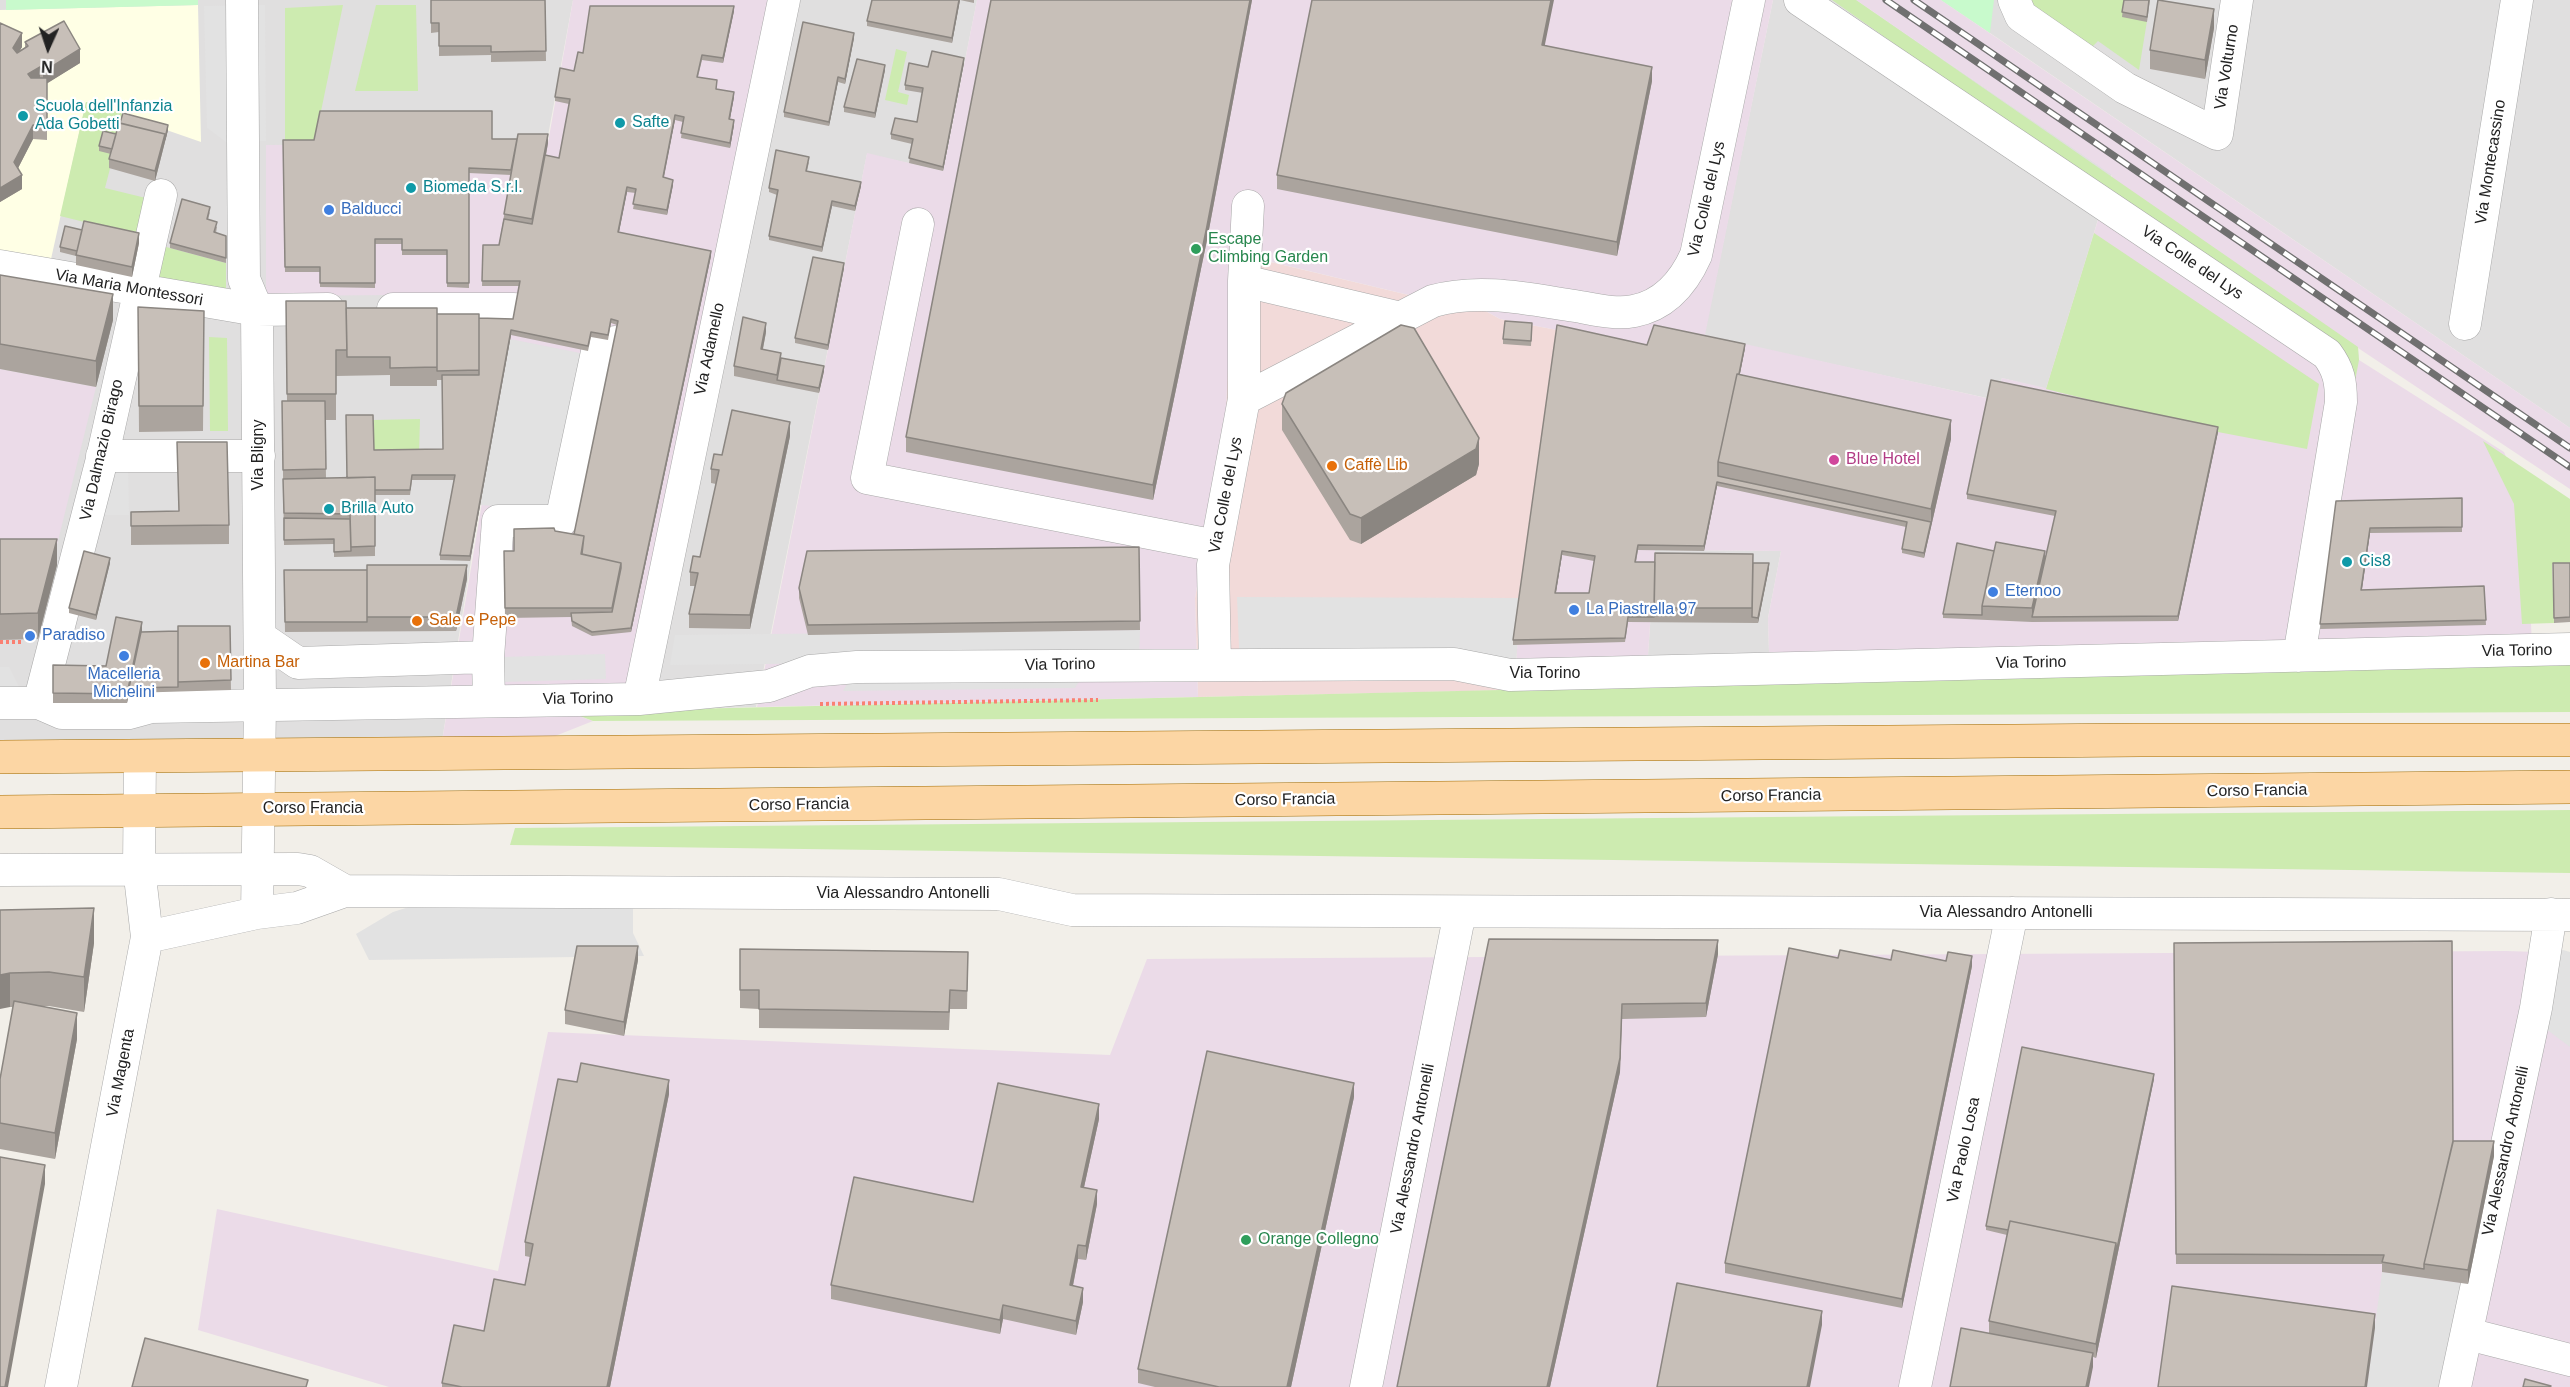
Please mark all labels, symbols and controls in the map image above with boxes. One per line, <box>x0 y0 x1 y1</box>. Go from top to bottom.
north arrow <box>18 18 78 78</box>
street label: Via Volturno <box>2211 23 2243 111</box>
text: N <box>41 58 53 75</box>
place label: Scuola dell'Infanzia Ada Gobetti <box>35 97 172 135</box>
street label: Via Montecassino <box>2472 98 2510 226</box>
marker: Scuola dell'Infanzia Ada Gobetti <box>16 109 30 123</box>
place label: Safte <box>632 113 669 133</box>
marker: Safte <box>613 116 627 130</box>
street label: Via Colle del Lys <box>1684 139 1730 259</box>
place label: Biomeda S.r.l. <box>423 178 523 198</box>
marker: Biomeda S.r.l. <box>404 181 418 195</box>
place label: Balducci <box>341 200 401 220</box>
marker: Balducci <box>322 203 336 217</box>
street label: Via Colle del Lys <box>2138 222 2246 304</box>
place label: Escape Climbing Garden <box>1208 230 1328 268</box>
marker: Escape Climbing Garden <box>1189 242 1203 256</box>
street label: Via Maria Montessori <box>53 266 205 310</box>
street label: Via Adamello <box>691 301 729 397</box>
street label: Via Dalmazio Birago <box>76 377 128 523</box>
street label: Via Bligny <box>249 420 269 490</box>
street label: Via Colle del Lys <box>1205 435 1247 555</box>
place label: Blue Hotel <box>1846 450 1920 470</box>
marker: Blue Hotel <box>1827 453 1841 467</box>
place label: Caffè Lib <box>1344 456 1408 476</box>
marker: Caffè Lib <box>1325 459 1339 473</box>
place label: Brilla Auto <box>341 499 414 519</box>
marker: Brilla Auto <box>322 502 336 516</box>
place label: Cis8 <box>2359 552 2391 572</box>
marker: Cis8 <box>2340 555 2354 569</box>
place label: Eternoo <box>2005 582 2061 602</box>
marker: Eternoo <box>1986 585 2000 599</box>
place label: La Piastrella 97 <box>1586 600 1696 620</box>
marker: La Piastrella 97 <box>1567 603 1581 617</box>
place label: Sale e Pepe <box>429 611 516 631</box>
marker: Sale e Pepe <box>410 614 424 628</box>
place label: Paradiso <box>42 626 105 646</box>
marker: Paradiso <box>23 629 37 643</box>
street label: Via Torino <box>2481 641 2553 661</box>
marker: Macelleria Michelini <box>117 649 131 663</box>
place label: Martina Bar <box>217 653 300 673</box>
street label: Via Torino <box>1995 653 2067 673</box>
street label: Via Torino <box>1024 655 1096 675</box>
marker: Martina Bar <box>198 656 212 670</box>
street label: Via Torino <box>1510 664 1580 684</box>
place label: Macelleria Michelini <box>88 665 160 703</box>
street label: Via Torino <box>542 689 614 709</box>
street label: Corso Francia <box>2207 781 2307 801</box>
street label: Corso Francia <box>1721 786 1821 806</box>
street label: Corso Francia <box>1235 790 1335 810</box>
street label: Corso Francia <box>749 795 849 815</box>
street label: Corso Francia <box>263 799 363 819</box>
street label: Via Alessandro Antonelli <box>816 884 990 904</box>
street label: Via Alessandro Antonelli <box>1919 903 2093 923</box>
street label: Via Magenta <box>103 1027 139 1119</box>
street label: Via Alessandro Antonelli <box>1387 1062 1439 1236</box>
street label: Via Alessandro Antonelli <box>2479 1064 2533 1238</box>
street label: Via Paolo Losa <box>1943 1096 1985 1204</box>
place label: Orange Collegno <box>1258 1230 1379 1250</box>
marker: Orange Collegno <box>1239 1233 1253 1247</box>

